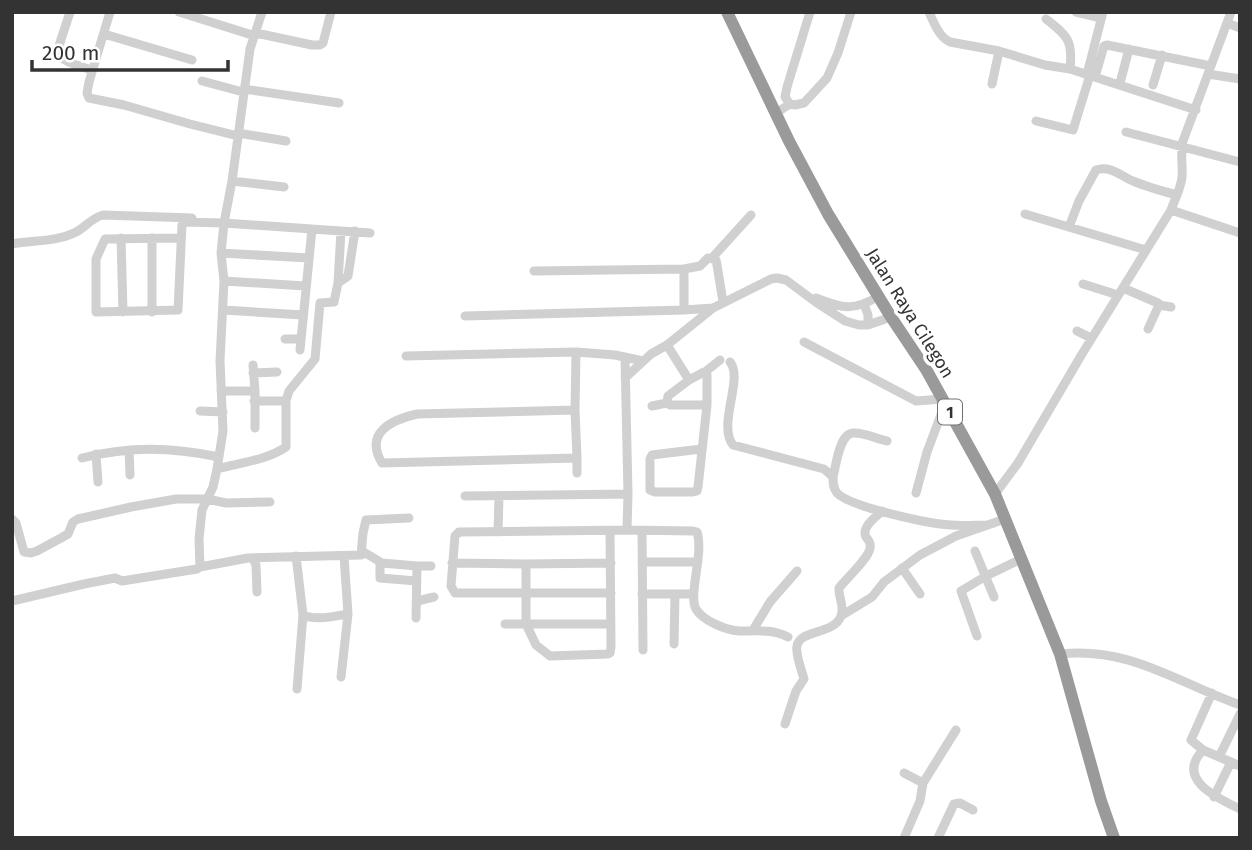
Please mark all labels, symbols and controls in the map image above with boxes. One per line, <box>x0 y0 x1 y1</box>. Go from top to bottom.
scale bar <box>32 28 228 72</box>
text: 200 m <box>42 40 99 66</box>
street label: Jalan Raya Cilegon <box>861 244 959 382</box>
road number: 1 <box>938 400 962 424</box>

